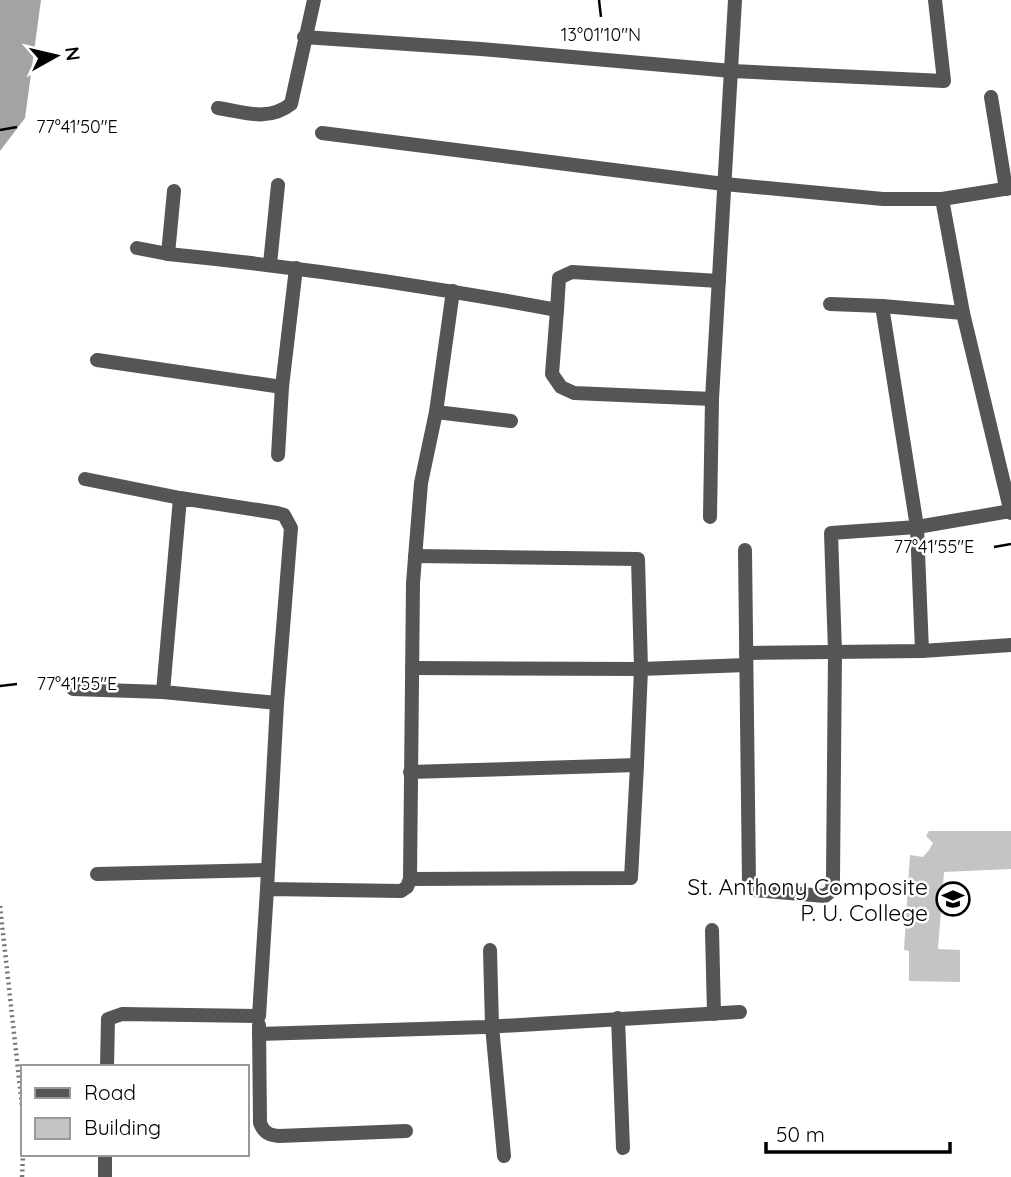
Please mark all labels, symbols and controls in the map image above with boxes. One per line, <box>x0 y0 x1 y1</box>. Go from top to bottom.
north arrow <box>21 21 91 91</box>
text: 13°01'10"N <box>561 23 641 46</box>
text: N <box>60 45 86 62</box>
text: 77°41'50"E <box>36 115 118 138</box>
text: 77°41'55"E <box>894 535 974 558</box>
text: 77°41'55"E <box>37 672 117 695</box>
place label: St. Anthony Composite P. U. College <box>687 872 928 927</box>
school or university icon: St. Anthony Composite P. U. College <box>934 880 972 918</box>
legend <box>21 1065 248 1156</box>
text: Road <box>84 1079 136 1105</box>
scale bar <box>766 1110 950 1154</box>
text: Building <box>84 1114 161 1140</box>
text: 50 m <box>776 1121 825 1147</box>

